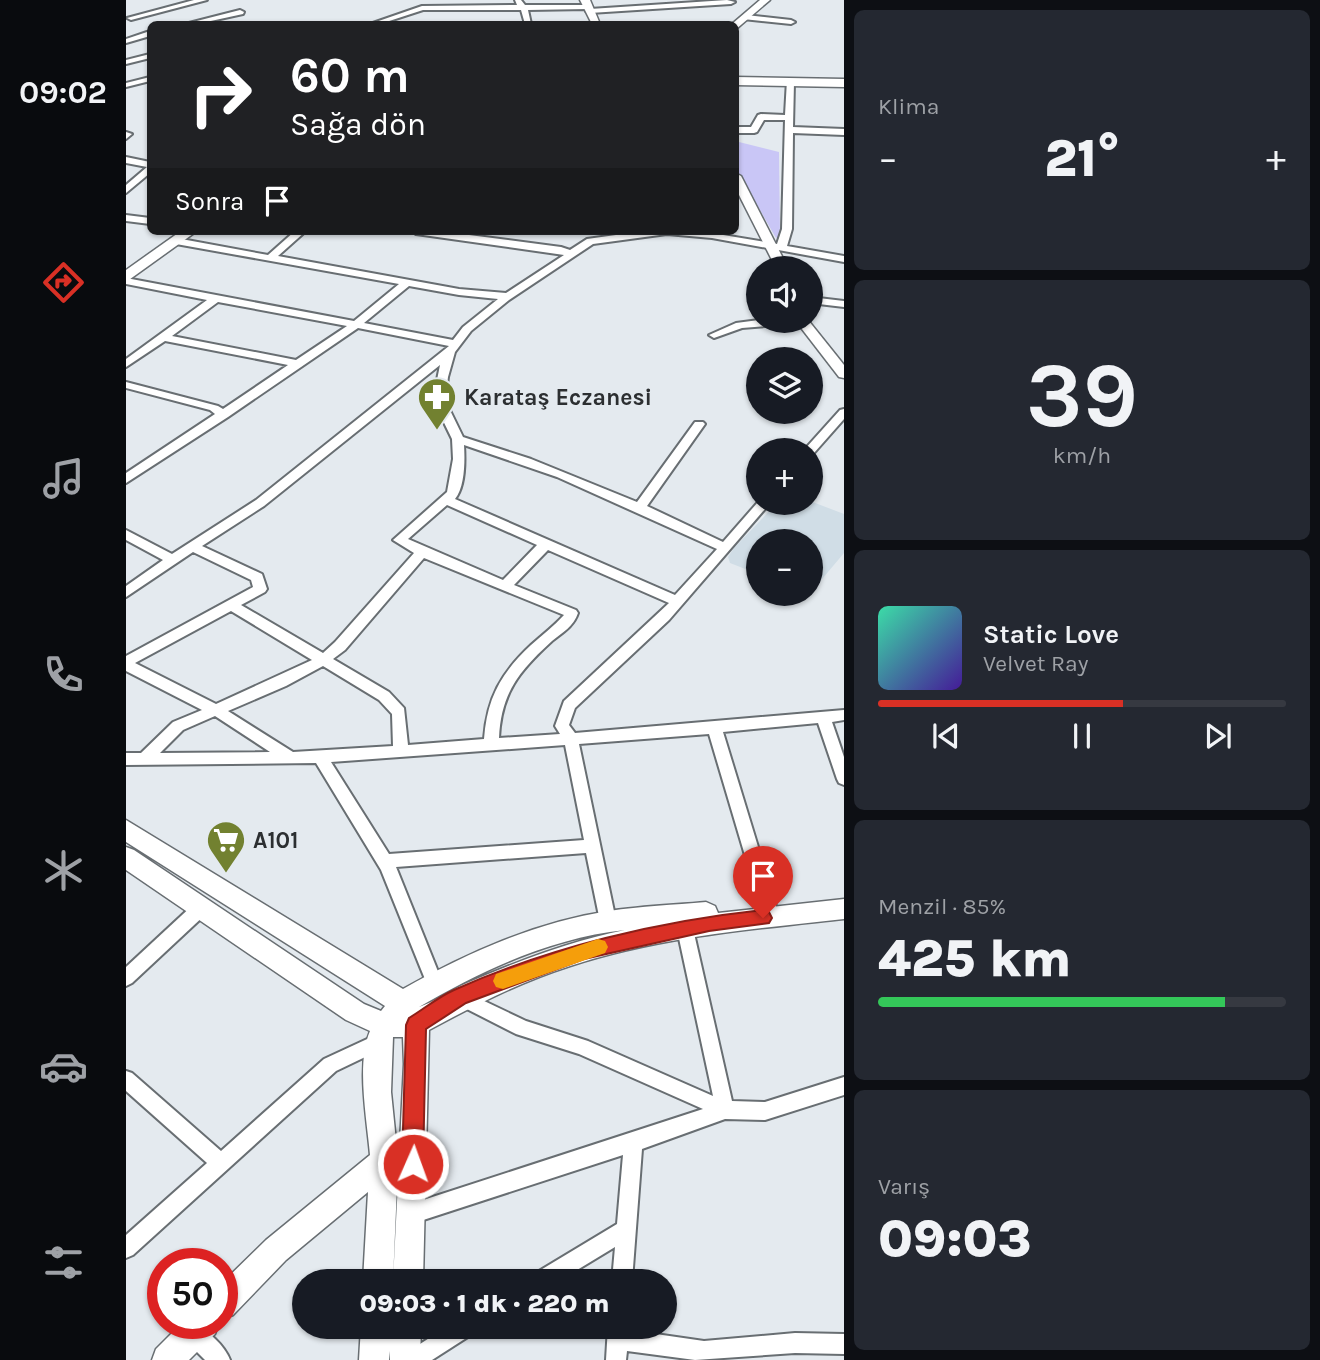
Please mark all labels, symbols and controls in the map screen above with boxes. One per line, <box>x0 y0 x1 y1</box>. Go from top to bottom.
text: 60 m <box>290 47 410 104</box>
icon: right <box>175 49 266 140</box>
text: 09:02 <box>19 74 107 111</box>
text: Klima <box>878 93 939 120</box>
text: Sağa dön <box>290 106 426 143</box>
text: 21° <box>1044 128 1120 189</box>
text: − <box>878 136 898 181</box>
text: + <box>1266 136 1286 181</box>
icon: arrive <box>258 182 296 220</box>
text: Sonra <box>175 186 244 217</box>
map controls <box>746 256 823 606</box>
button: sound <box>746 256 823 333</box>
icon: directions <box>39 258 88 307</box>
text: 39 <box>1026 343 1138 449</box>
button: layers <box>746 347 823 424</box>
pharmacy icon: Karataş Eczanesi <box>416 376 458 431</box>
place label: Karataş Eczanesi <box>464 384 652 411</box>
button: + <box>746 438 823 515</box>
text: km/h <box>1053 442 1111 469</box>
icon: music <box>39 454 88 503</box>
button: − <box>746 529 823 606</box>
text: Static Love <box>983 619 1119 650</box>
icon: phone <box>39 650 88 699</box>
text: Velvet Ray <box>983 650 1088 677</box>
icon: previous <box>927 717 965 755</box>
icon: pause <box>1063 717 1101 755</box>
icon: next <box>1199 717 1237 755</box>
supermarket icon: A101 <box>205 819 247 874</box>
place label: A101 <box>253 827 298 854</box>
icon: climate <box>39 846 88 895</box>
pin <box>733 846 793 918</box>
icon: arrive <box>744 857 782 895</box>
text: Menzil · 85% <box>878 893 1006 920</box>
text: 425 km <box>878 928 1071 989</box>
icon: car <box>39 1042 88 1091</box>
position arrow <box>376 1127 450 1201</box>
text: Varış <box>878 1173 930 1200</box>
text: 09:03 <box>878 1208 1032 1269</box>
icon: filters <box>39 1238 88 1287</box>
speed limit sign: 50 <box>147 1248 238 1339</box>
text: 09:03 · 1 dk · 220 m <box>359 1288 610 1319</box>

